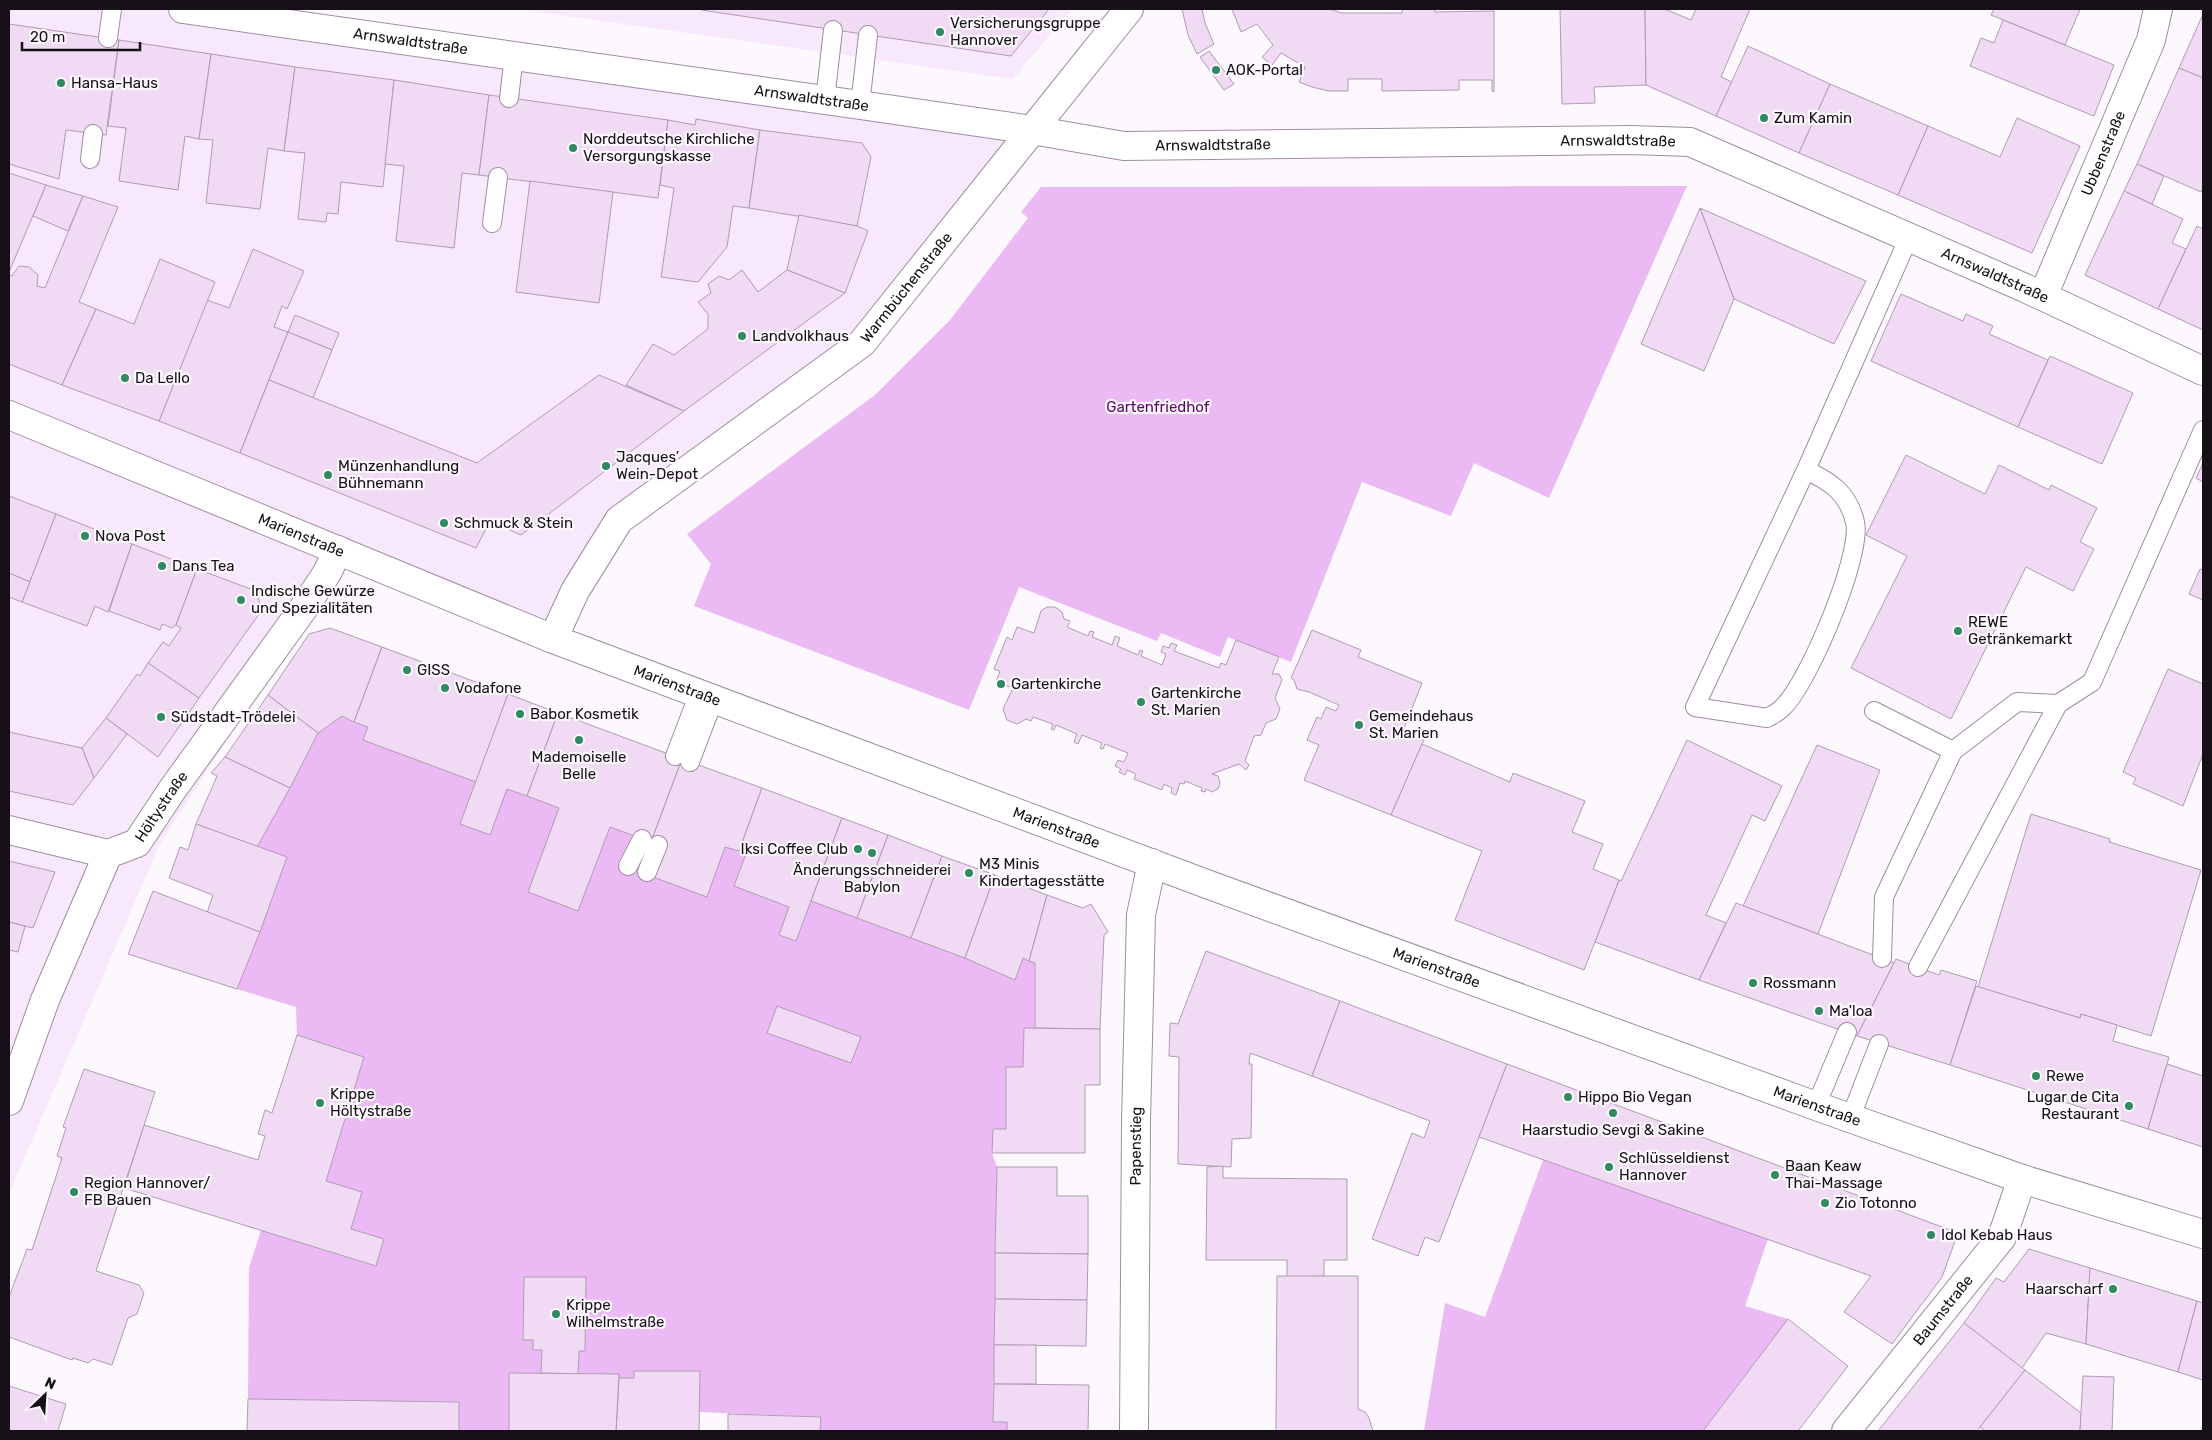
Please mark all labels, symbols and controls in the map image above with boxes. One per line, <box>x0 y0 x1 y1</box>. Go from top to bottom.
place label: Versicherungsgruppe Hannover <box>950 14 1101 49</box>
scale bar <box>22 20 140 52</box>
street label: Arnswaldtstraße <box>352 24 469 58</box>
marker: Versicherungsgruppe Hannover <box>934 26 946 38</box>
text: 20 m <box>30 28 65 46</box>
place label: AOK-Portal <box>1226 61 1303 79</box>
marker: AOK-Portal <box>1210 64 1222 76</box>
place label: Hansa-Haus <box>71 74 158 92</box>
marker: Hansa-Haus <box>55 77 67 89</box>
street label: Arnswaldtstraße <box>753 81 870 115</box>
street label: Ubbenstraße <box>2077 108 2129 198</box>
place label: Zum Kamin <box>1774 109 1852 127</box>
marker: Zum Kamin <box>1758 112 1770 124</box>
place label: Norddeutsche Kirchliche Versorgungskasse <box>583 130 755 165</box>
street label: Arnswaldtstraße <box>1560 131 1676 151</box>
street label: Arnswaldtstraße <box>1155 135 1271 155</box>
marker: Norddeutsche Kirchliche Versorgungskasse <box>567 142 579 154</box>
street label: Warmbüchenstraße <box>857 229 956 346</box>
street label: Arnswaldtstraße <box>1939 244 2052 307</box>
place label: Landvolkhaus <box>752 327 849 345</box>
marker: Landvolkhaus <box>736 330 748 342</box>
place label: Da Lello <box>135 369 190 387</box>
marker: Da Lello <box>119 372 131 384</box>
park label: Gartenfriedhof <box>1106 398 1210 416</box>
place label: Jacques’ Wein-Depot <box>616 448 698 483</box>
place label: Münzenhandlung Bühnemann <box>338 457 459 492</box>
marker: Jacques’ Wein-Depot <box>600 460 612 472</box>
marker: Münzenhandlung Bühnemann <box>322 469 334 481</box>
street label: Marienstraße <box>255 510 347 561</box>
place label: Schmuck & Stein <box>454 514 573 532</box>
marker: Schmuck & Stein <box>438 517 450 529</box>
place label: Nova Post <box>95 527 165 545</box>
marker: Nova Post <box>79 530 91 542</box>
place label: Dans Tea <box>172 557 235 575</box>
marker: Dans Tea <box>156 560 168 572</box>
place label: Indische Gewürze und Spezialitäten <box>251 582 375 617</box>
marker: Indische Gewürze und Spezialitäten <box>235 594 247 606</box>
place label: REWE Getränkemarkt <box>1968 613 2072 648</box>
marker: REWE Getränkemarkt <box>1952 625 1964 637</box>
place label: GISS <box>417 661 450 679</box>
street label: Marienstraße <box>631 661 723 710</box>
marker: GISS <box>401 664 413 676</box>
place label: Gartenkirche <box>1011 675 1101 693</box>
marker: Gartenkirche <box>995 678 1007 690</box>
place label: Vodafone <box>455 679 522 697</box>
marker: Vodafone <box>439 682 451 694</box>
place label: Gartenkirche St. Marien <box>1151 684 1241 719</box>
marker: Gartenkirche St. Marien <box>1135 696 1147 708</box>
place label: Babor Kosmetik <box>530 705 639 723</box>
place label: Gemeindehaus St. Marien <box>1369 707 1474 742</box>
place label: Südstadt-Trödelei <box>171 708 296 726</box>
marker: Babor Kosmetik <box>514 708 526 720</box>
marker: Südstadt-Trödelei <box>155 711 167 723</box>
marker: Gemeindehaus St. Marien <box>1353 719 1365 731</box>
marker: Mademoiselle Belle <box>573 734 585 746</box>
place label: Mademoiselle Belle <box>532 748 626 783</box>
street label: Höltystraße <box>131 768 192 845</box>
street label: Marienstraße <box>1010 803 1103 852</box>
place label: Iksi Coffee Club <box>741 840 848 858</box>
marker: Iksi Coffee Club <box>852 843 864 855</box>
marker: Änderungsschneiderei Babylon <box>866 847 878 859</box>
place label: M3 Minis Kindertagesstätte <box>979 855 1105 890</box>
place label: Änderungsschneiderei Babylon <box>793 861 951 896</box>
marker: M3 Minis Kindertagesstätte <box>963 867 975 879</box>
street label: Marienstraße <box>1390 944 1483 992</box>
place label: Rossmann <box>1763 974 1836 992</box>
marker: Rossmann <box>1747 977 1759 989</box>
place label: Ma'loa <box>1829 1002 1873 1020</box>
marker: Ma'loa <box>1813 1005 1825 1017</box>
place label: Rewe <box>2046 1067 2084 1085</box>
marker: Rewe <box>2030 1070 2042 1082</box>
street label: Marienstraße <box>1771 1082 1863 1130</box>
place label: Krippe Höltystraße <box>330 1085 411 1120</box>
place label: Hippo Bio Vegan <box>1578 1088 1692 1106</box>
place label: Lugar de Cita Restaurant <box>2027 1088 2119 1123</box>
marker: Hippo Bio Vegan <box>1562 1091 1574 1103</box>
marker: Krippe Höltystraße <box>314 1097 326 1109</box>
marker: Lugar de Cita Restaurant <box>2123 1100 2135 1112</box>
street label: Papenstieg <box>1127 1106 1145 1185</box>
marker: Haarstudio Sevgi & Sakine <box>1607 1107 1619 1119</box>
place label: Haarstudio Sevgi & Sakine <box>1522 1121 1704 1139</box>
place label: Schlüsseldienst Hannover <box>1619 1149 1729 1184</box>
place label: Baan Keaw Thai-Massage <box>1785 1157 1883 1192</box>
marker: Schlüsseldienst Hannover <box>1603 1161 1615 1173</box>
marker: Baan Keaw Thai-Massage <box>1769 1169 1781 1181</box>
place label: Region Hannover/ FB Bauen <box>84 1174 210 1209</box>
marker: Region Hannover/ FB Bauen <box>68 1186 80 1198</box>
place label: Zio Totonno <box>1835 1194 1917 1212</box>
marker: Zio Totonno <box>1819 1197 1831 1209</box>
place label: Idol Kebab Haus <box>1941 1226 2053 1244</box>
marker: Idol Kebab Haus <box>1925 1229 1937 1241</box>
street label: Baumstraße <box>1909 1271 1977 1349</box>
place label: Haarscharf <box>2025 1280 2103 1298</box>
marker: Haarscharf <box>2107 1283 2119 1295</box>
place label: Krippe Wilhelmstraße <box>566 1296 664 1331</box>
marker: Krippe Wilhelmstraße <box>550 1308 562 1320</box>
north arrow <box>20 1370 70 1420</box>
text: N <box>42 1374 58 1394</box>

